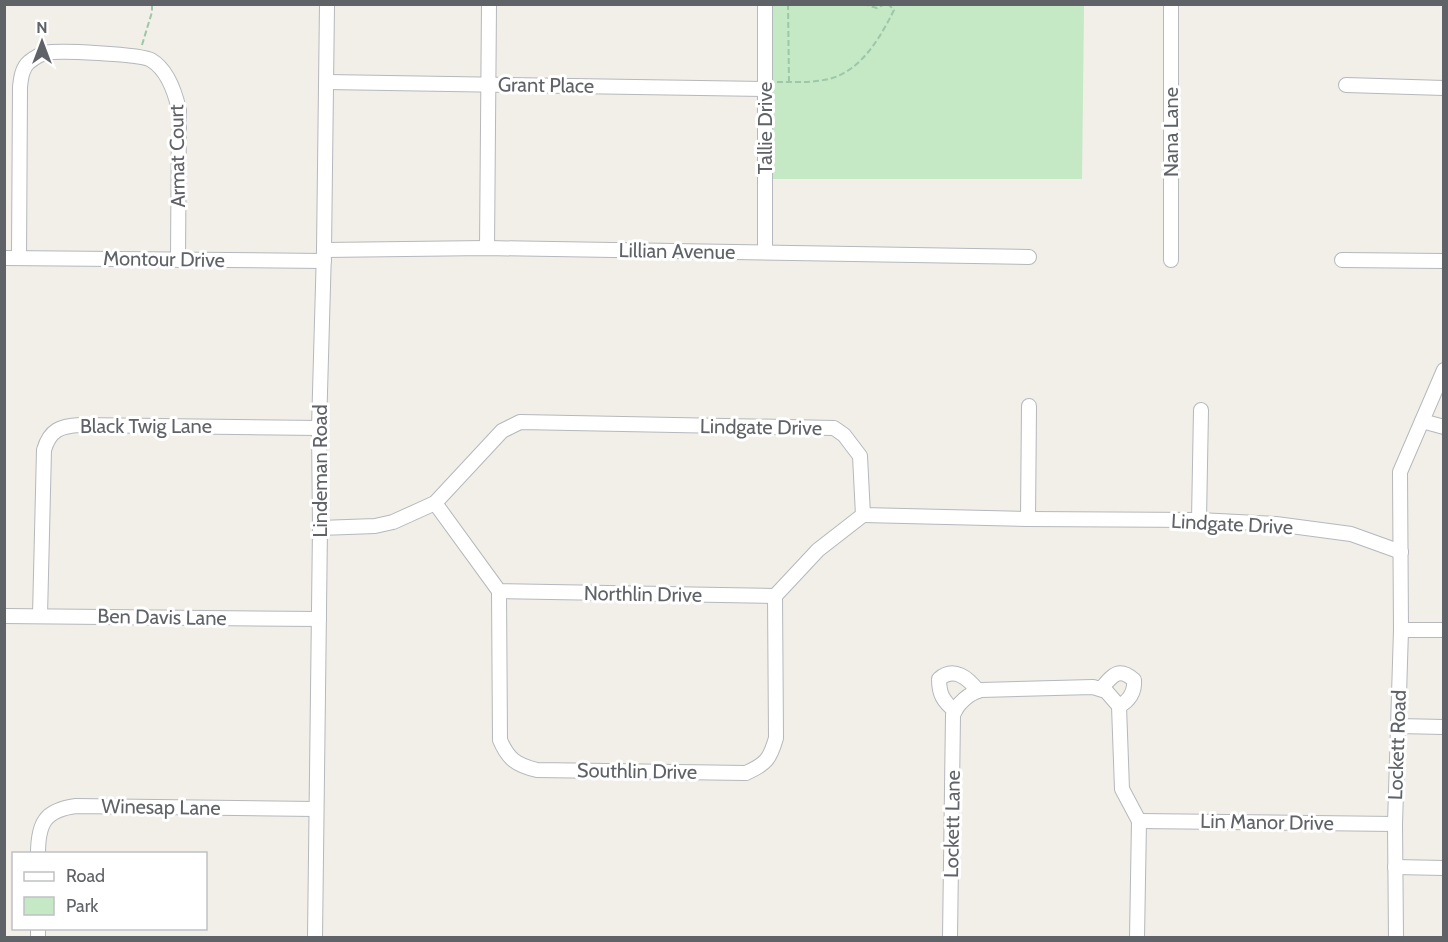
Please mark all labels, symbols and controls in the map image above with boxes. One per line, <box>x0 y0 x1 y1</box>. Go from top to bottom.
north arrow <box>12 12 72 72</box>
text: N <box>36 18 48 37</box>
street label: Grant Place <box>498 72 594 98</box>
street label: Tallie Drive <box>753 82 777 174</box>
street label: Nana Lane <box>1159 87 1183 177</box>
street label: Armat Court <box>164 104 190 208</box>
street label: Lillian Avenue <box>618 238 736 264</box>
street label: Montour Drive <box>103 246 225 272</box>
street label: Lindeman Road <box>308 405 332 537</box>
street label: Black Twig Lane <box>80 414 212 438</box>
street label: Lindgate Drive <box>700 414 822 440</box>
street label: Lindgate Drive <box>1170 509 1294 539</box>
street label: Northlin Drive <box>584 581 702 607</box>
street label: Ben Davis Lane <box>97 604 227 630</box>
street label: Lockett Road <box>1383 690 1411 800</box>
street label: Southlin Drive <box>577 758 697 784</box>
street label: Lockett Lane <box>939 770 965 878</box>
street label: Winesap Lane <box>101 794 221 820</box>
street label: Lin Manor Drive <box>1200 809 1334 835</box>
legend <box>12 852 207 930</box>
text: Road <box>66 865 105 887</box>
text: Park <box>66 895 99 917</box>

